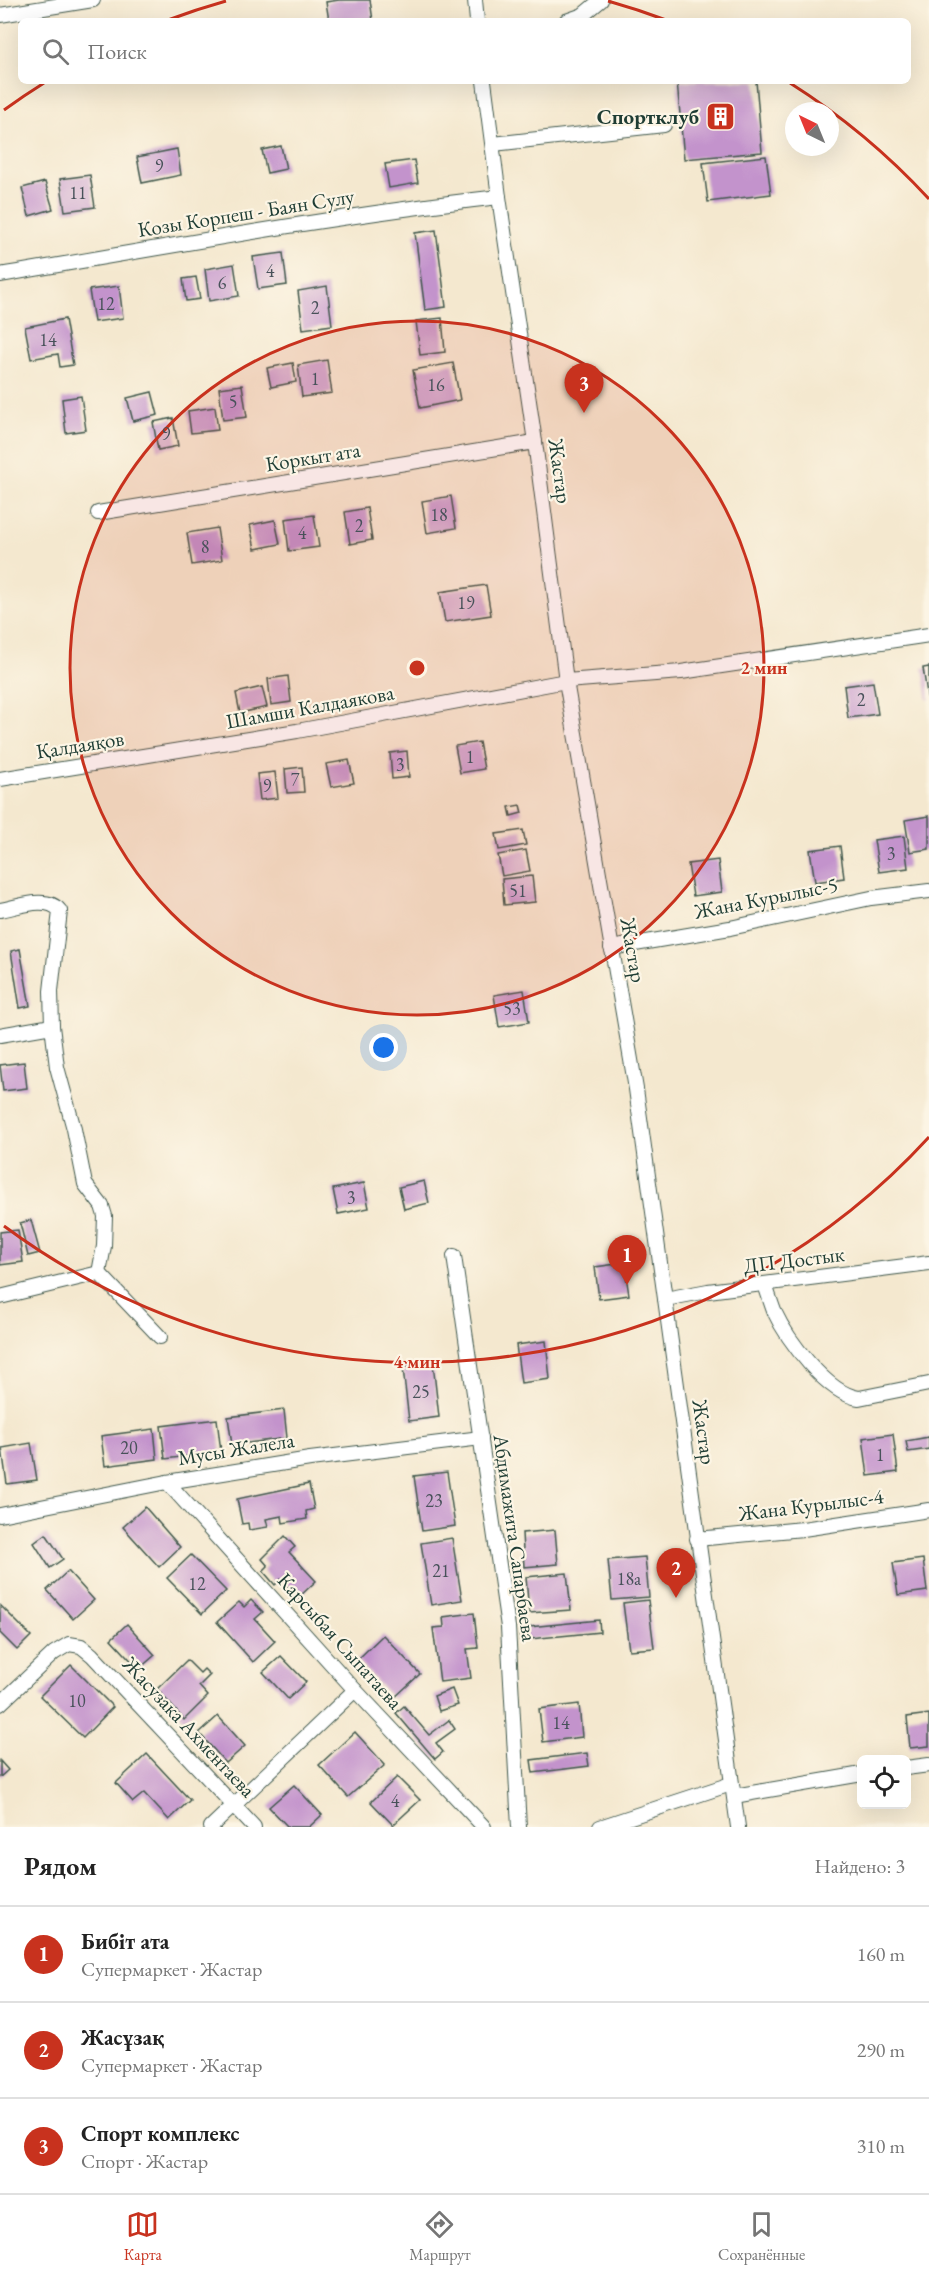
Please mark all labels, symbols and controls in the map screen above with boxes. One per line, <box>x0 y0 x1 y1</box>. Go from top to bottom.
search box <box>18 18 911 84</box>
icon: search <box>39 35 72 68</box>
text: Поиск <box>87 37 147 66</box>
building icon: Спортклуб <box>704 101 736 133</box>
north arrow <box>785 102 839 156</box>
place label: Спортклуб <box>597 103 699 130</box>
house number: 9 <box>155 154 164 177</box>
house number: 11 <box>69 181 87 204</box>
street label: Козы Корпеш - Баян Сулу <box>136 182 357 243</box>
house number: 4 <box>266 259 275 282</box>
house number: 6 <box>218 271 227 294</box>
house number: 12 <box>97 292 115 315</box>
house number: 2 <box>311 296 320 319</box>
house number: 14 <box>39 328 57 351</box>
pin: 3 <box>564 364 604 413</box>
house number: 1 <box>311 367 319 390</box>
house number: 16 <box>427 373 445 396</box>
house number: 5 <box>229 390 237 413</box>
house number: 9 <box>162 422 171 445</box>
street label: Коркыт ата <box>263 436 363 477</box>
street label: Жастар <box>542 436 578 505</box>
house number: 18 <box>430 503 448 526</box>
house number: 2 <box>355 514 364 537</box>
house number: 4 <box>298 521 307 544</box>
house number: 8 <box>201 535 209 558</box>
house number: 19 <box>457 591 475 614</box>
text: 2 мин <box>741 656 788 679</box>
centre of rings <box>407 658 427 678</box>
street label: Шамши Калдаякова <box>224 678 397 735</box>
house number: 2 <box>857 688 866 711</box>
street label: Қалдаяқов <box>34 724 126 765</box>
house number: 1 <box>466 745 474 768</box>
house number: 3 <box>396 753 404 776</box>
house number: 7 <box>291 768 300 791</box>
house number: 9 <box>263 774 272 797</box>
house number: 3 <box>887 842 895 865</box>
street label: Жана Курылыс-5 <box>691 870 840 925</box>
house number: 51 <box>509 879 527 902</box>
street label: Жастар <box>614 914 652 985</box>
house number: 53 <box>503 997 521 1020</box>
your location <box>369 1033 398 1062</box>
house number: 3 <box>347 1186 355 1209</box>
pin: 1 <box>608 1236 646 1285</box>
street label: ДП Достык <box>742 1240 846 1279</box>
text: 4 мин <box>394 1350 441 1373</box>
house number: 25 <box>412 1380 430 1403</box>
street label: Жастар <box>686 1397 722 1466</box>
street label: Мусы Жалела <box>176 1426 297 1471</box>
street label: Абдимажита Сапарбаева <box>487 1432 543 1644</box>
house number: 20 <box>120 1436 138 1459</box>
house number: 1 <box>876 1443 884 1466</box>
street label: Жана Курылыс-4 <box>736 1482 886 1527</box>
house number: 23 <box>425 1489 443 1512</box>
pin: 2 <box>656 1548 696 1598</box>
house number: 21 <box>432 1559 450 1582</box>
street label: Карсыбая Сыпатаева <box>272 1567 409 1715</box>
house number: 18а <box>617 1567 642 1590</box>
house number: 12 <box>188 1572 206 1595</box>
street label: Жасузака Ахментаева <box>116 1650 262 1803</box>
house number: 10 <box>68 1689 86 1712</box>
house number: 14 <box>552 1711 570 1734</box>
map controls <box>857 1755 911 1809</box>
button: locate <box>857 1755 911 1809</box>
house number: 4 <box>391 1789 400 1812</box>
text: Рядом <box>24 1849 97 1883</box>
text: Найдено: 3 <box>814 1853 905 1879</box>
text: Бибіт ата <box>81 1927 169 1956</box>
text: 1 <box>38 1941 49 1967</box>
text: 160 m <box>857 1941 905 1967</box>
text: Супермаркет · Жастар <box>81 1956 262 1982</box>
text: Жасұзақ <box>81 2023 164 2052</box>
text: 2 <box>38 2037 49 2063</box>
text: 290 m <box>857 2037 905 2063</box>
text: Супермаркет · Жастар <box>81 2052 262 2078</box>
text: Спорт комплекс <box>81 2119 240 2148</box>
text: 3 <box>38 2133 49 2159</box>
text: 310 m <box>857 2133 905 2159</box>
text: Спорт · Жастар <box>81 2148 208 2174</box>
tab: Карта <box>124 2208 162 2265</box>
tab: Маршрут <box>409 2208 471 2265</box>
tab: Сохранённые <box>718 2208 805 2265</box>

